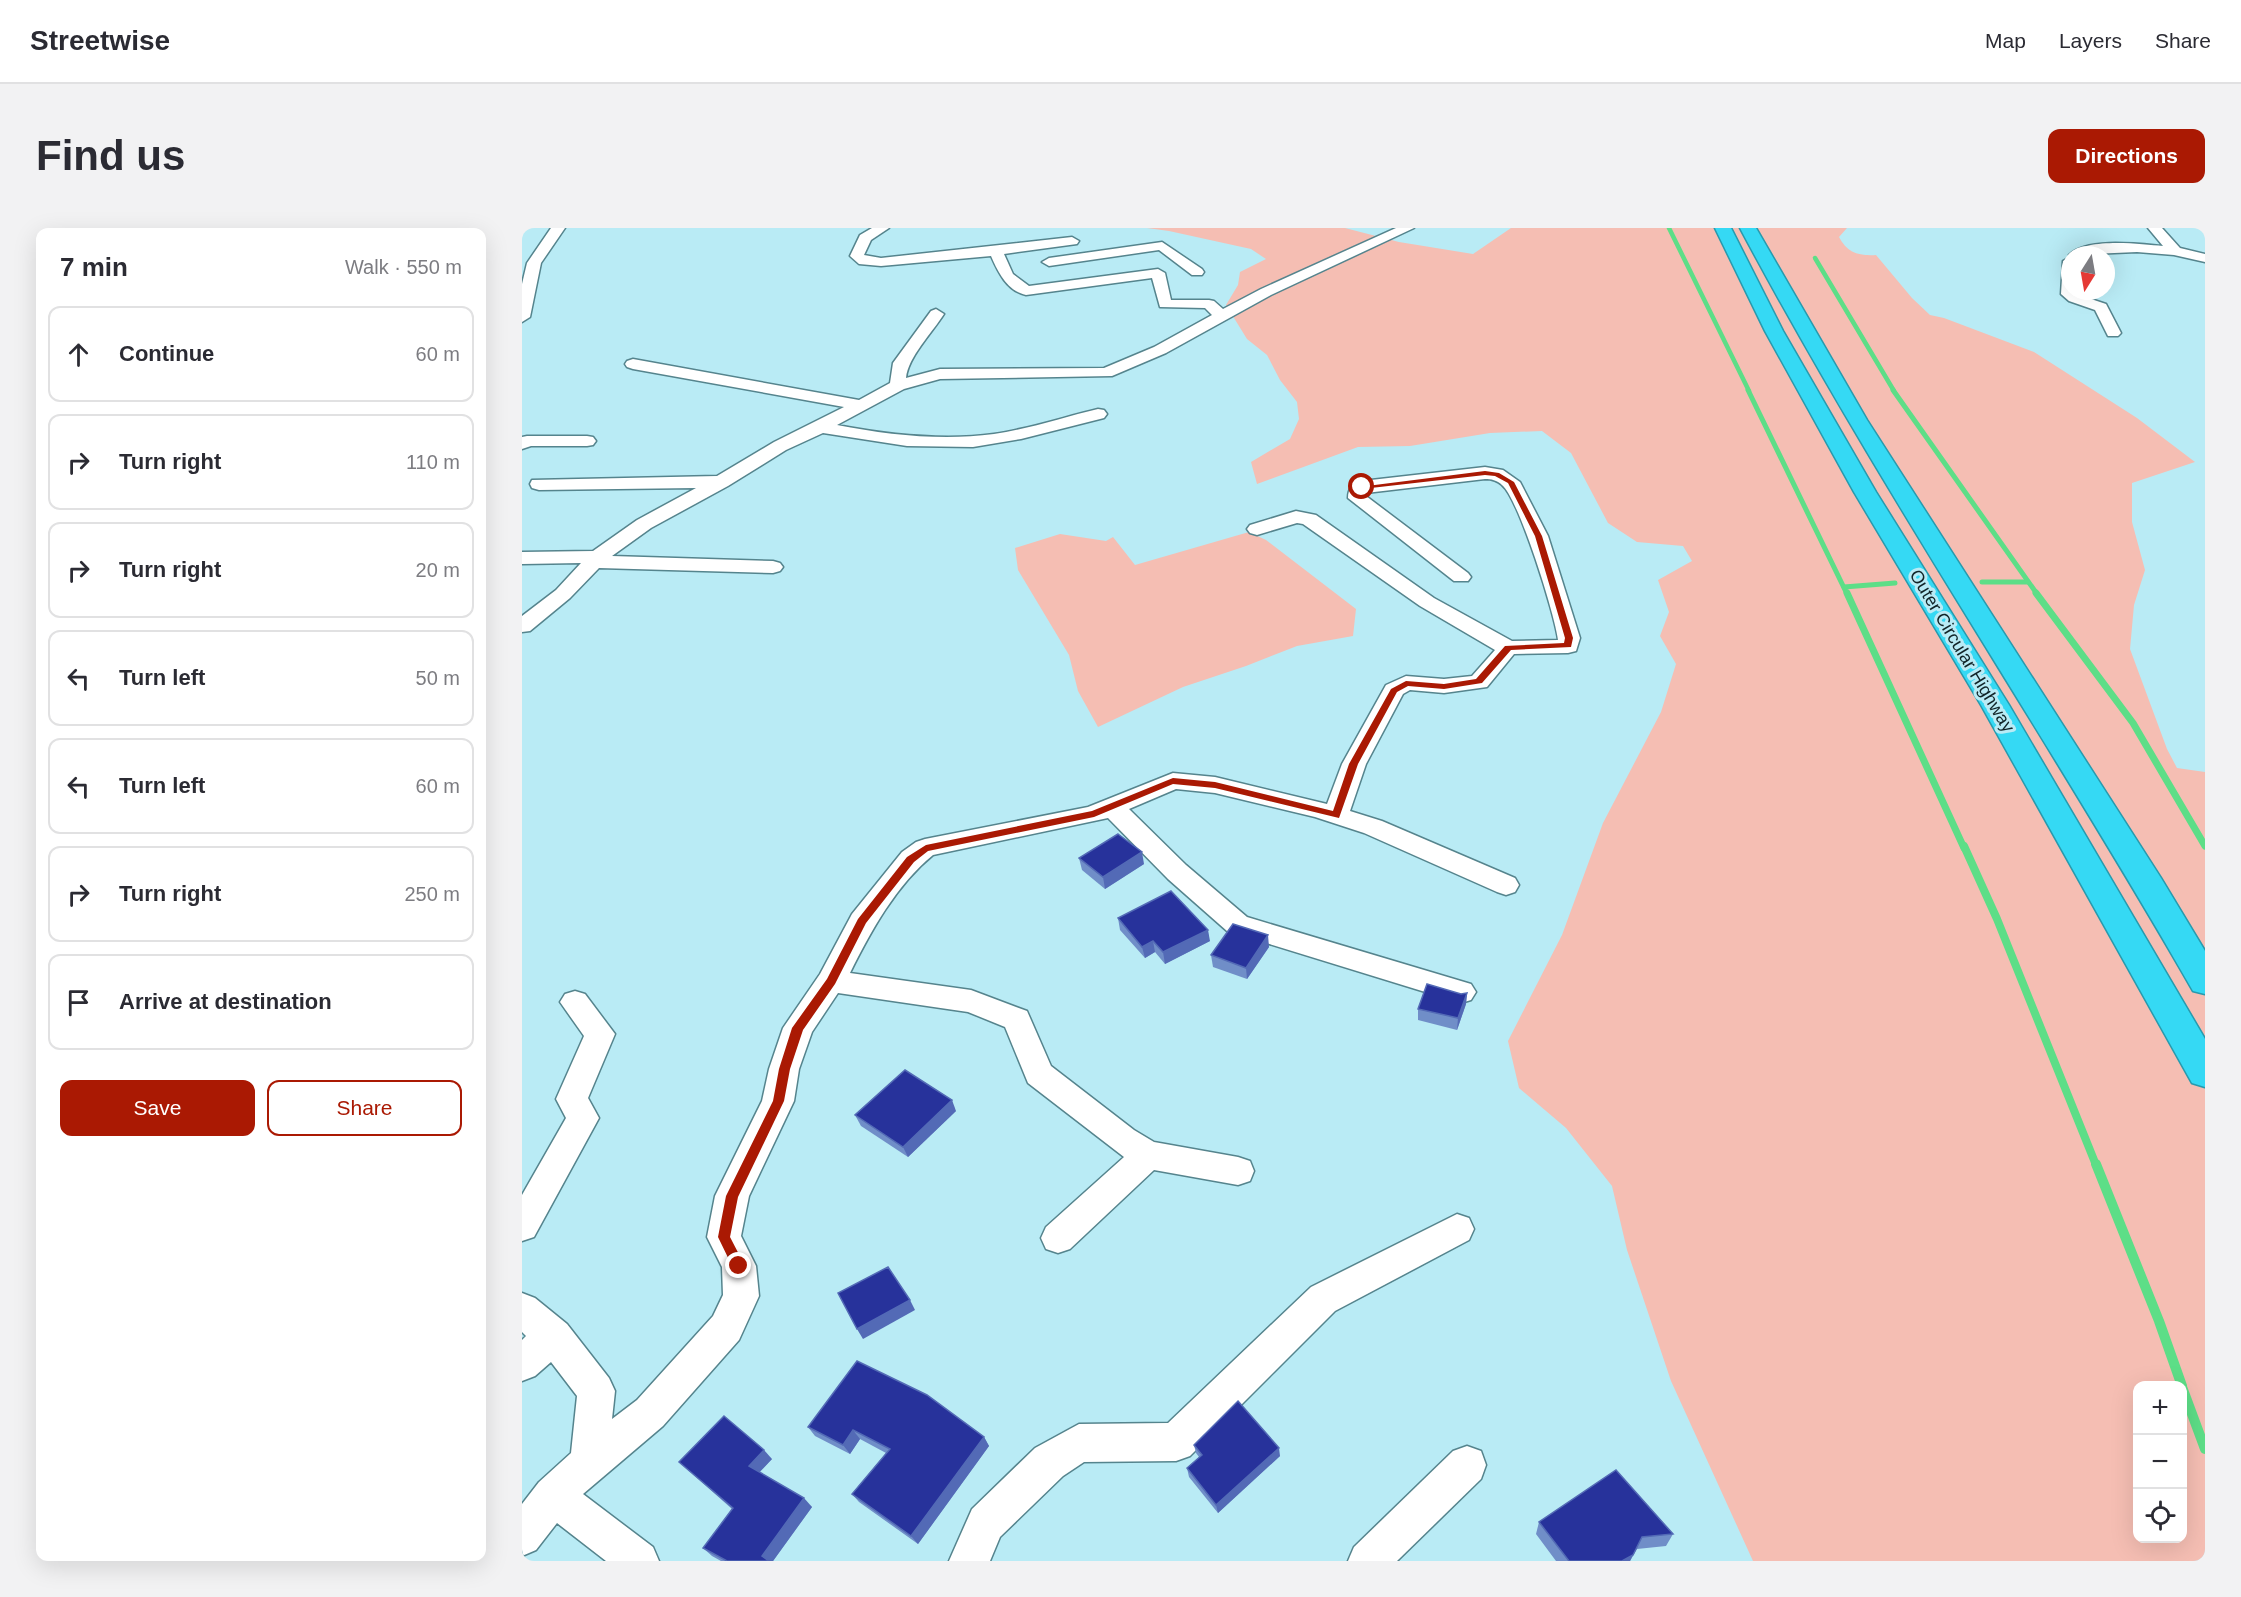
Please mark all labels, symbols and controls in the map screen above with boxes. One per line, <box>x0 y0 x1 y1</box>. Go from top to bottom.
text: Streetwise <box>30 25 170 56</box>
text: Map <box>1985 29 2026 52</box>
text: Layers <box>2059 29 2122 52</box>
text: Share <box>2155 29 2211 52</box>
button: Directions <box>2048 129 2205 183</box>
text: Find us <box>36 132 185 179</box>
north arrow <box>2061 246 2115 300</box>
text: 7 min <box>60 252 128 282</box>
text: Walk · 550 m <box>345 256 462 278</box>
icon: ahead <box>62 338 95 371</box>
text: Continue <box>119 341 214 366</box>
text: 60 m <box>416 343 460 365</box>
icon: right <box>62 446 95 479</box>
text: Turn right <box>119 449 221 474</box>
text: 110 m <box>406 451 460 473</box>
route start <box>1348 473 1374 499</box>
icon: right <box>62 554 95 587</box>
text: Turn right <box>119 557 221 582</box>
text: 20 m <box>416 559 460 581</box>
street label: Outer Circular Highway <box>1906 566 2018 736</box>
icon: left <box>62 662 95 695</box>
text: Turn left <box>119 665 205 690</box>
text: 50 m <box>416 667 460 689</box>
icon: left <box>62 770 95 803</box>
text: Turn left <box>119 773 205 798</box>
text: 60 m <box>416 775 460 797</box>
icon: right <box>62 878 95 911</box>
text: Turn right <box>119 881 221 906</box>
text: 250 m <box>404 883 460 905</box>
icon: arrive <box>62 986 95 1019</box>
text: Arrive at destination <box>119 989 332 1014</box>
button: Save <box>60 1080 255 1136</box>
button: Share <box>267 1080 462 1136</box>
route end <box>725 1252 751 1278</box>
map controls <box>2133 1381 2187 1543</box>
button: + <box>2133 1381 2187 1435</box>
button: − <box>2133 1435 2187 1489</box>
button: locate <box>2133 1489 2187 1543</box>

